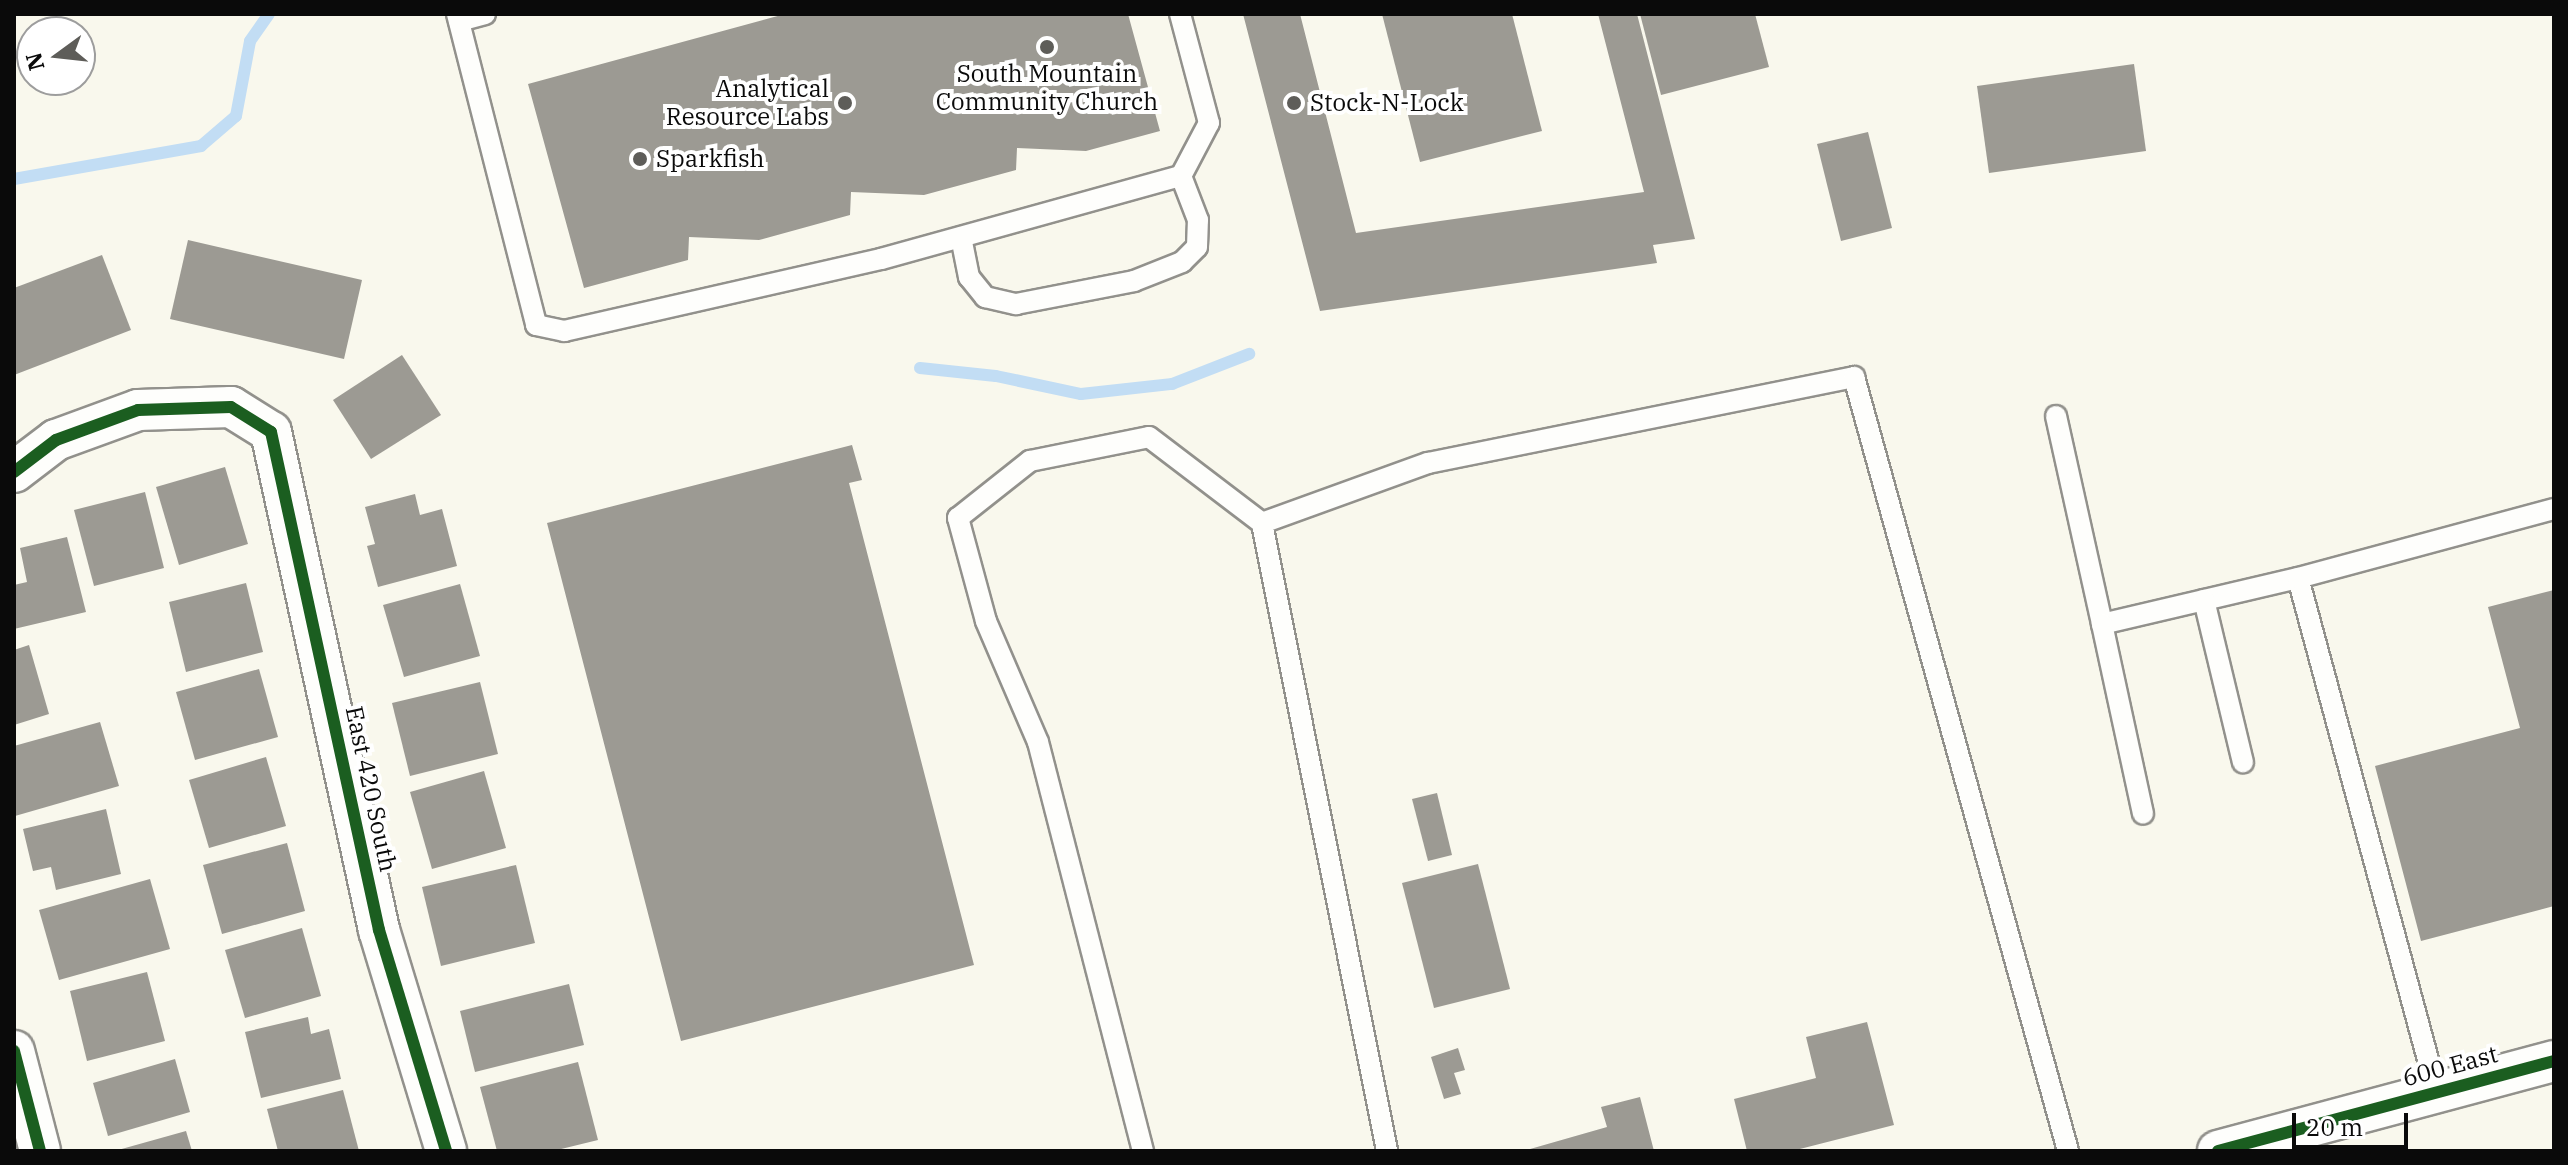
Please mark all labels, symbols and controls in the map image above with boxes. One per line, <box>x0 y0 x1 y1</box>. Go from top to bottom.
north arrow <box>16 16 96 96</box>
marker: South Mountain Community Church <box>1038 38 1056 56</box>
text: N <box>18 50 51 74</box>
place label: South Mountain Community Church <box>936 60 1158 116</box>
place label: Analytical Resource Labs <box>666 75 829 131</box>
place label: Stock-N-Lock <box>1310 89 1464 117</box>
marker: Analytical Resource Labs <box>836 94 854 112</box>
marker: Stock-N-Lock <box>1285 94 1303 112</box>
place label: Sparkfish <box>656 145 765 173</box>
marker: Sparkfish <box>631 150 649 168</box>
street label: East 420 South <box>339 703 403 875</box>
street label: 600 East <box>2399 1040 2501 1092</box>
scale bar <box>2296 1097 2412 1147</box>
text: 20 m <box>2306 1111 2363 1143</box>

